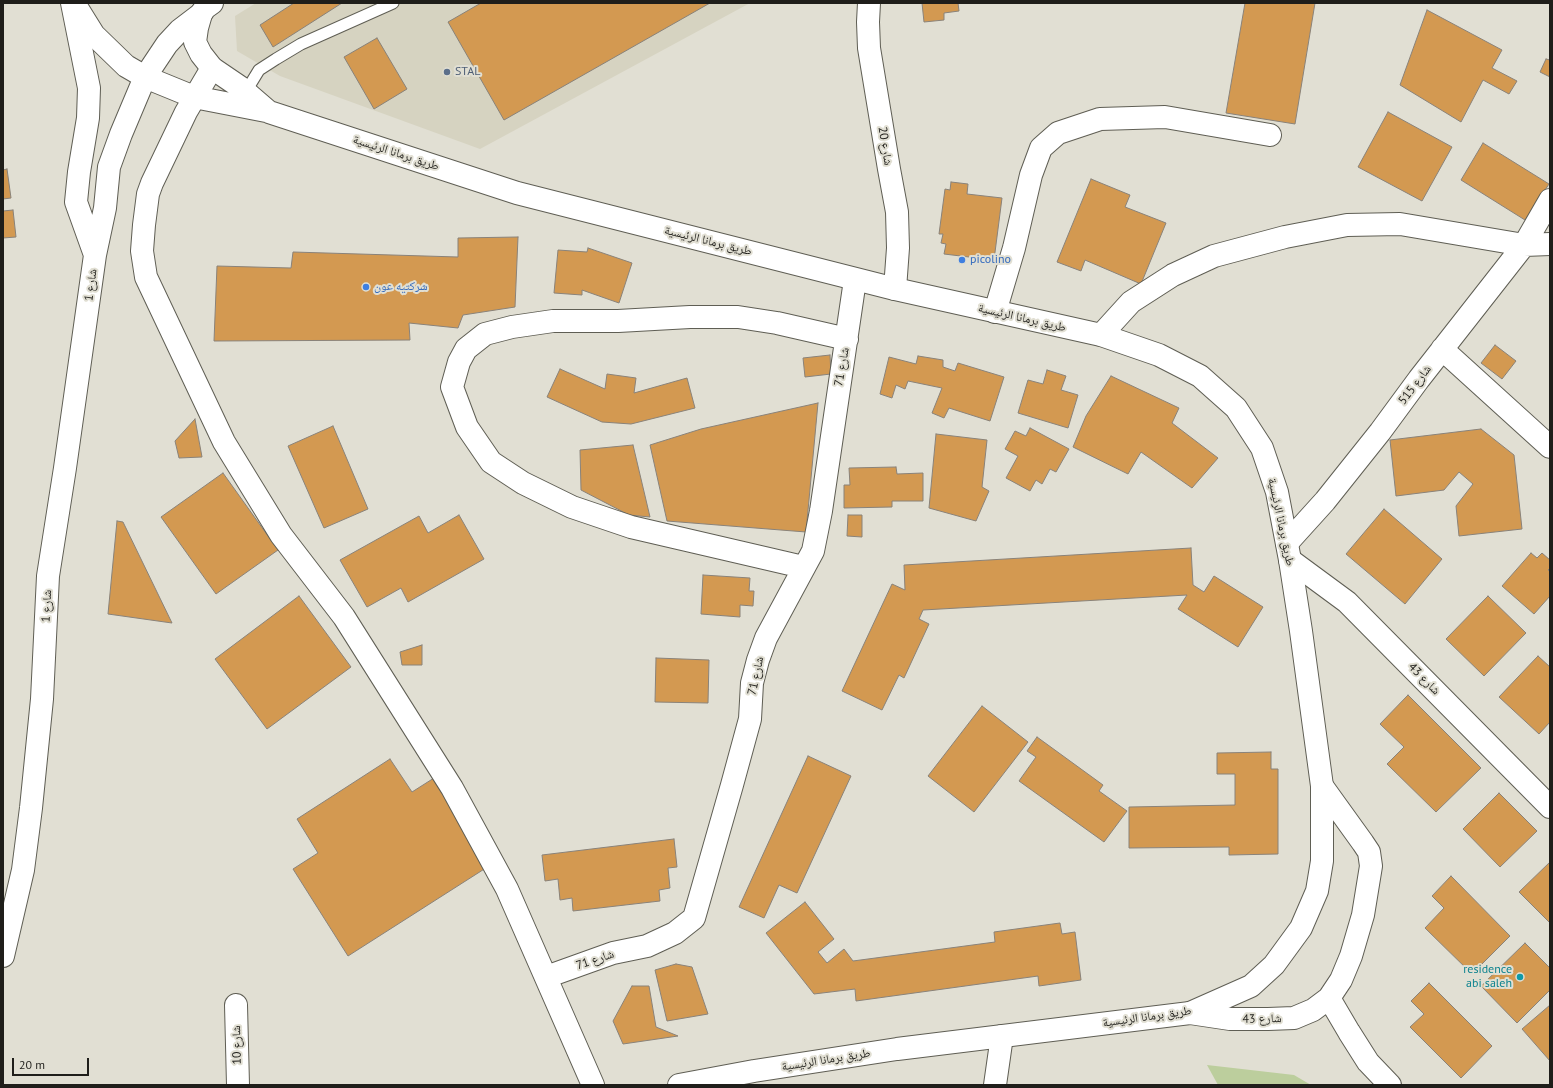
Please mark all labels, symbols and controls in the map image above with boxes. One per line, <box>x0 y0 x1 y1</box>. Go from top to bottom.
place label: STAL <box>455 65 480 79</box>
marker: STAL <box>442 67 452 77</box>
street label: شارع 20 <box>875 126 895 166</box>
street label: طريق برمانا الرئيسية <box>351 132 441 174</box>
street label: طريق برمانا الرئيسية <box>663 223 753 259</box>
place label: picolino <box>970 253 1011 267</box>
marker: picolino <box>957 255 967 265</box>
street label: شارع 1 <box>82 268 100 302</box>
place label: شركتيه عون <box>374 280 428 294</box>
marker: شركتيه عون <box>361 282 371 292</box>
street label: طريق برمانا الرئيسية <box>977 301 1067 335</box>
street label: شارع 71 <box>832 346 852 388</box>
street label: شارع 515 <box>1396 362 1434 408</box>
street label: طريق برمانا الرئيسية <box>1265 477 1297 567</box>
street label: شارع 1 <box>39 589 55 623</box>
street label: شارع 71 <box>745 655 767 697</box>
street label: شارع 43 <box>1405 660 1443 698</box>
street label: شارع 71 <box>574 947 616 973</box>
place label: residence abi saleh <box>1463 963 1512 991</box>
marker: residence abi saleh <box>1515 972 1525 982</box>
street label: طريق برمانا الرئيسية <box>1102 1004 1192 1030</box>
street label: شارع 43 <box>1242 1011 1282 1027</box>
street label: شارع 10 <box>229 1025 245 1065</box>
street label: طريق برمانا الرئيسية <box>781 1046 871 1074</box>
scale bar <box>14 1050 91 1076</box>
text: 20 m <box>19 1057 45 1072</box>

